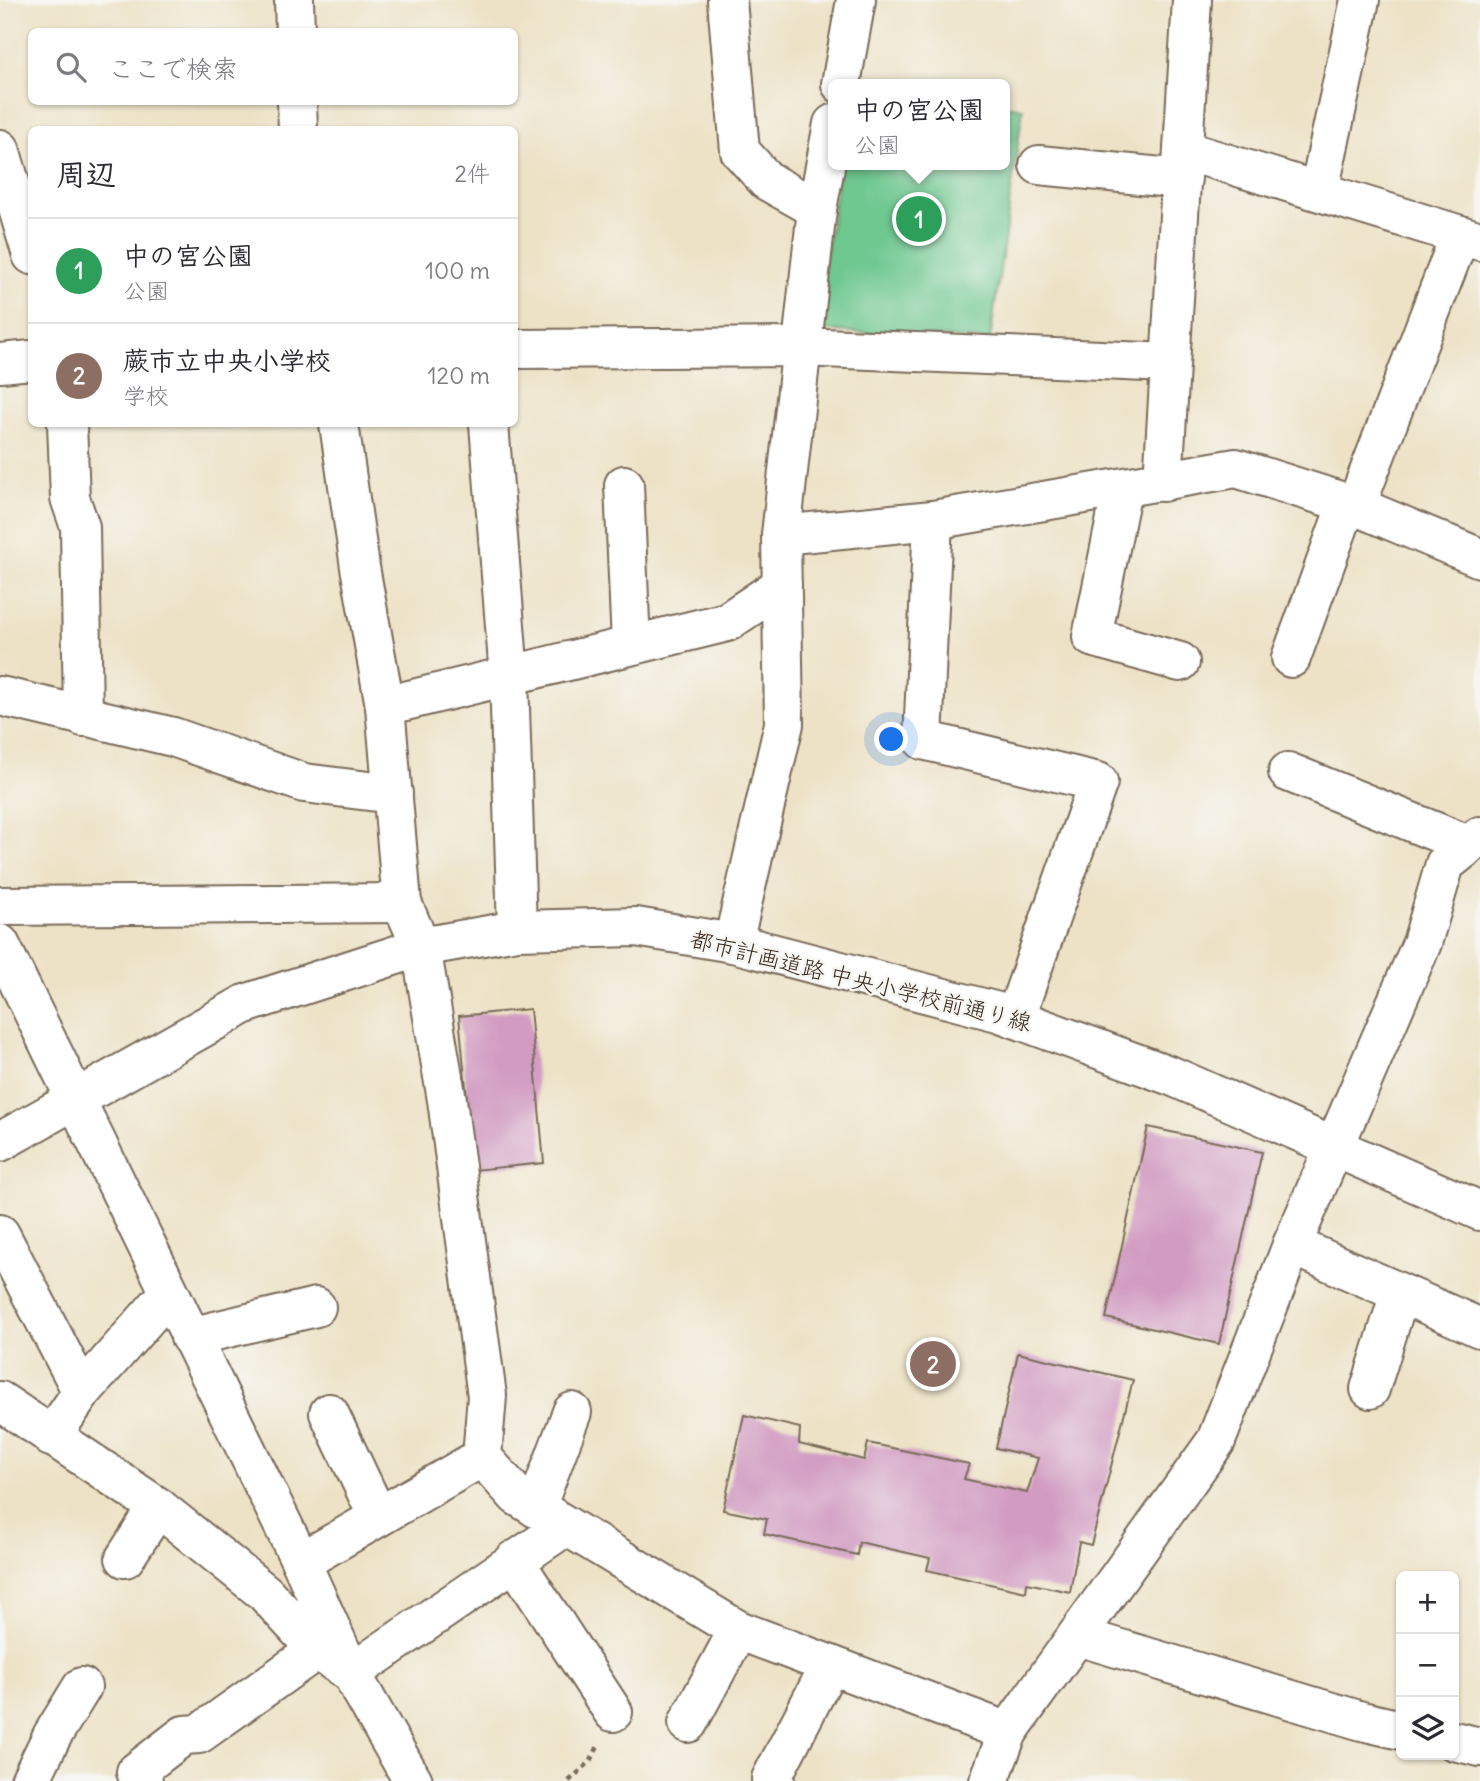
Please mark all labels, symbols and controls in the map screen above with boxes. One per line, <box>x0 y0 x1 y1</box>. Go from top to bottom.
search box <box>28 28 518 105</box>
icon: search <box>52 48 90 86</box>
text: ここで検索 <box>108 52 238 85</box>
popup <box>828 79 1010 170</box>
text: 中の宮公園 <box>854 93 984 126</box>
text: 公園 <box>854 130 900 159</box>
text: 周辺 <box>56 155 116 193</box>
text: 2件 <box>454 159 490 188</box>
pin: 1 <box>896 193 942 245</box>
text: 中の宮公園 <box>123 239 253 272</box>
text: 1 <box>74 256 84 285</box>
text: 100 m <box>425 256 490 285</box>
text: 公園 <box>123 276 169 305</box>
text: 蕨市立中央小学校 <box>123 344 331 377</box>
text: 2 <box>73 361 85 390</box>
text: 120 m <box>427 361 490 390</box>
text: 学校 <box>123 381 169 410</box>
your location <box>874 722 908 756</box>
street label: 都市計画道路 中央小学校前通り線 <box>688 924 1035 1037</box>
pin: 2 <box>910 1338 956 1390</box>
map controls <box>1396 1571 1459 1760</box>
button: + <box>1396 1571 1459 1634</box>
button: − <box>1396 1634 1459 1697</box>
button: layers <box>1396 1697 1459 1760</box>

